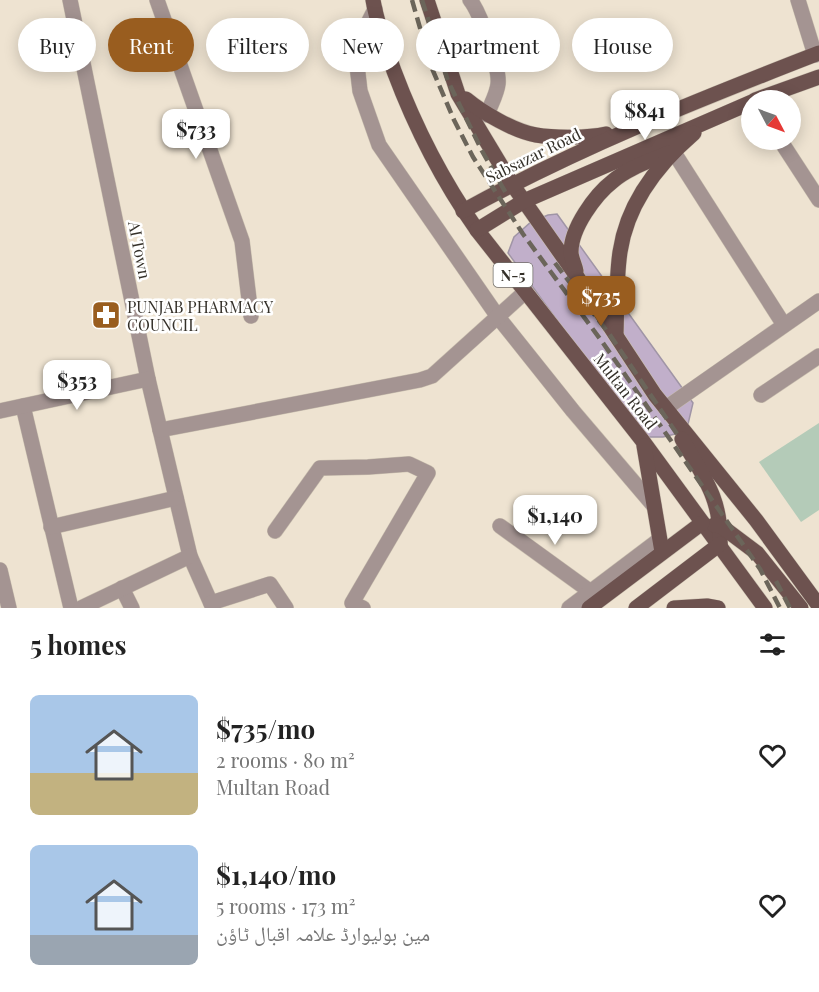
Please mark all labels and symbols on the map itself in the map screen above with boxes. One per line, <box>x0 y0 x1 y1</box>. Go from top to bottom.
pin: $841 <box>609 90 681 141</box>
north arrow <box>741 90 801 150</box>
pin: $733 <box>160 109 232 160</box>
street label: Sabsazar Road <box>482 123 584 187</box>
street label: AI Town <box>124 218 156 281</box>
road number: N-5 <box>494 263 532 287</box>
pin: $735 <box>565 276 637 327</box>
place label: PUNJAB PHARMACY COUNCIL <box>127 296 274 335</box>
pharmacy icon: PUNJAB PHARMACY COUNCIL <box>90 299 122 331</box>
street label: Multan Road <box>590 349 662 433</box>
pin: $353 <box>41 360 113 411</box>
pin: $1,140 <box>506 495 604 546</box>

